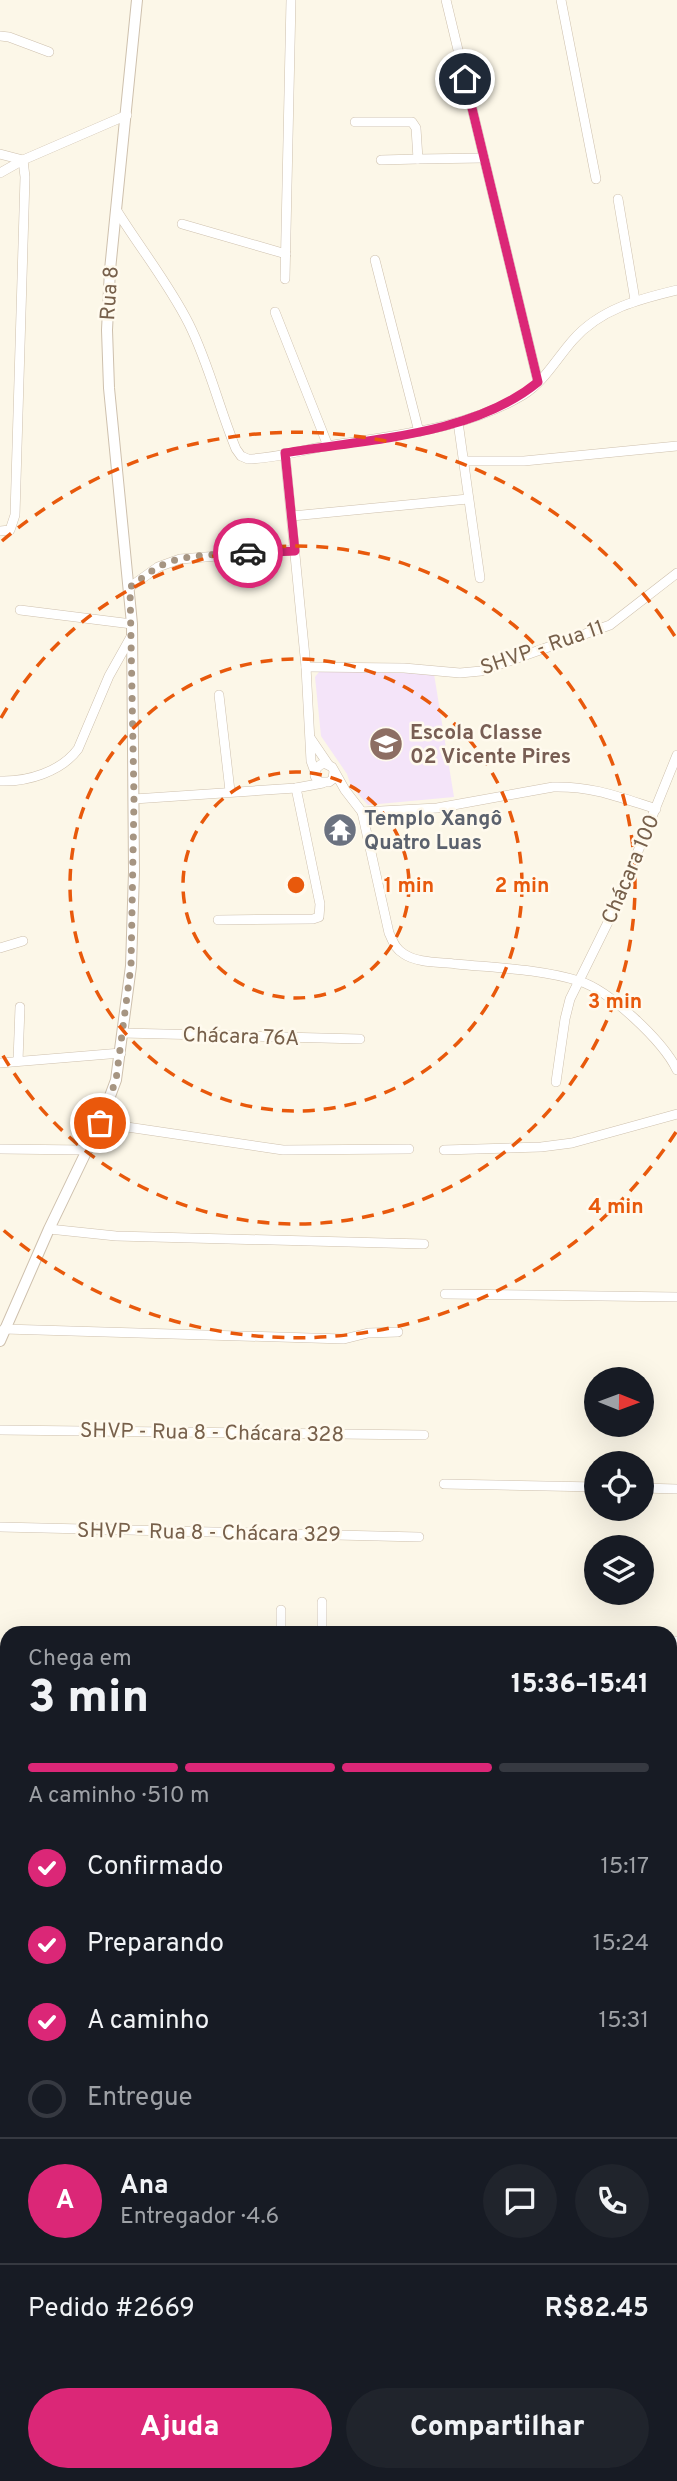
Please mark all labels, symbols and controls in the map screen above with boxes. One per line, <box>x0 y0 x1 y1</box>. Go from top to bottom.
pin <box>435 49 495 109</box>
icon: home <box>446 60 484 98</box>
street label: Rua 8 <box>95 265 126 321</box>
courier <box>213 518 283 588</box>
icon: car <box>229 534 267 572</box>
street label: SHVP - Rua 11 <box>477 615 608 682</box>
place label: Escola Classe 02 Vicente Pires <box>410 720 571 771</box>
school or university icon: Escola Classe 02 Vicente Pires <box>367 725 405 763</box>
place label: Templo Xangô Quatro Luas <box>364 806 502 857</box>
temple icon: Templo Xangô Quatro Luas <box>321 811 359 849</box>
street label: Chácara 100 <box>596 811 667 928</box>
centre of rings <box>284 873 308 897</box>
text: 1 min <box>384 873 434 900</box>
text: 2 min <box>495 873 549 900</box>
text: 3 min <box>588 989 642 1016</box>
street label: Chácara 76A <box>182 1022 300 1053</box>
pin <box>70 1093 130 1153</box>
icon: bag <box>81 1104 119 1142</box>
text: 4 min <box>588 1194 644 1221</box>
north arrow <box>584 1367 654 1437</box>
map controls <box>584 1367 654 1605</box>
street label: SHVP - Rua 8 - Chácara 328 <box>80 1418 344 1449</box>
button: locate <box>584 1451 654 1521</box>
street label: SHVP - Rua 8 - Chácara 329 <box>77 1518 341 1549</box>
button: layers <box>584 1535 654 1605</box>
text: Chega em <box>28 1645 132 1674</box>
text: 15:36–15:41 <box>511 1669 649 1702</box>
text: 3 min <box>28 1670 149 1729</box>
text: A caminho · 510 m <box>28 1782 210 1811</box>
icon: check <box>28 1849 66 1887</box>
text: Confirmado <box>87 1851 224 1884</box>
text: 15:17 <box>600 1853 649 1882</box>
icon: check <box>28 1926 66 1964</box>
text: Preparando <box>87 1928 224 1961</box>
text: 15:24 <box>593 1930 649 1959</box>
icon: check <box>28 2003 66 2041</box>
text: A caminho <box>87 2005 209 2038</box>
text: 15:31 <box>599 2007 649 2036</box>
text: Entregue <box>87 2082 193 2115</box>
button: chat <box>483 2164 557 2238</box>
button: phone <box>575 2164 649 2238</box>
text: Ana <box>120 2170 169 2203</box>
text: A <box>56 2185 74 2218</box>
text: Entregador · 4.6 <box>120 2203 279 2232</box>
text: Pedido #2669 <box>28 2293 195 2326</box>
text: R$82.45 <box>545 2293 649 2326</box>
button: Ajuda <box>28 2388 332 2468</box>
button: Compartilhar <box>346 2388 649 2468</box>

